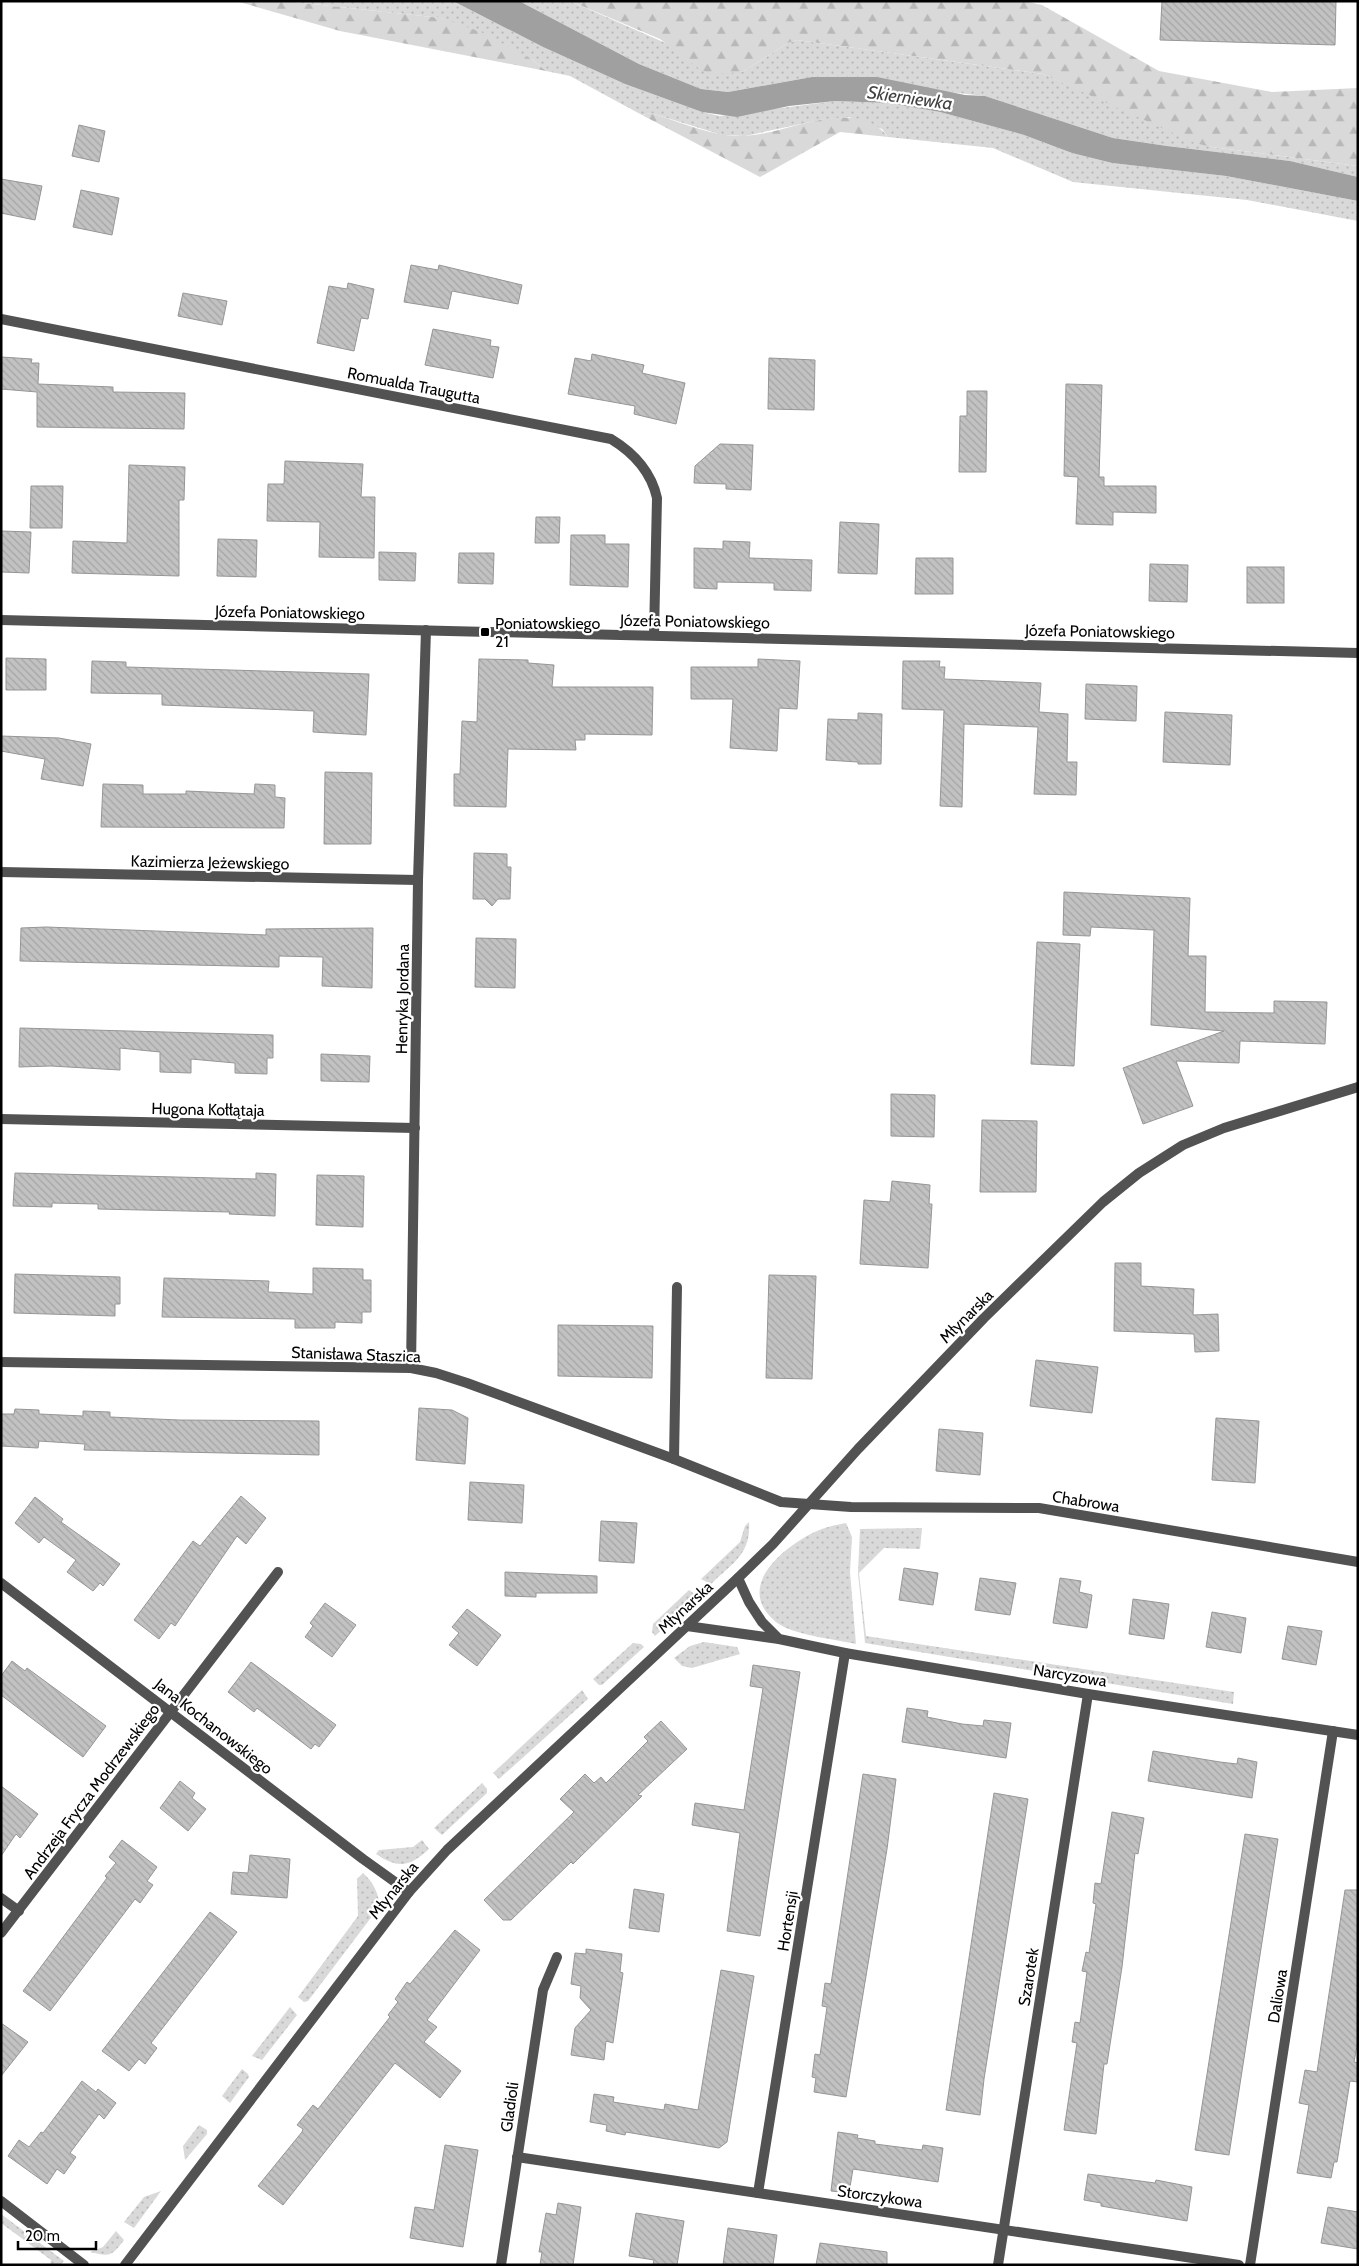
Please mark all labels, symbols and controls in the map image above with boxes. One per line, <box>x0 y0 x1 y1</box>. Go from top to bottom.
water label: Skierniewka <box>866 81 954 115</box>
street label: Romualda Traugutta <box>346 363 482 408</box>
street label: Józefa Poniatowskiego <box>214 602 365 623</box>
street label: Józefa Poniatowskiego <box>619 611 770 632</box>
place label: Poniatowskiego 21 <box>495 614 601 651</box>
street label: Józefa Poniatowskiego <box>1024 621 1175 642</box>
marker: Poniatowskiego 21 <box>479 626 491 638</box>
street label: Kazimierza Jeżewskiego <box>131 852 290 873</box>
street label: Henryka Jordana <box>392 943 413 1054</box>
street label: Hugona Kołłątaja <box>151 1099 265 1120</box>
street label: Młynarska <box>936 1285 997 1347</box>
street label: Stanisława Staszica <box>291 1343 422 1366</box>
street label: Chabrowa <box>1051 1487 1121 1516</box>
street label: Młynarska <box>654 1577 717 1637</box>
street label: Narcyzowa <box>1032 1660 1108 1691</box>
street label: Jana Kochanowskiego <box>150 1674 276 1778</box>
street label: Andrzeja Frycza Modrzewskiego <box>19 1700 164 1883</box>
street label: Młynarska <box>365 1858 422 1923</box>
street label: Hortensji <box>773 1890 802 1953</box>
street label: Szarotek <box>1015 1946 1043 2008</box>
street label: Daliowa <box>1264 1967 1291 2024</box>
street label: Gladioli <box>497 2081 522 2133</box>
street label: Storczykowa <box>836 2181 924 2212</box>
scale bar <box>18 2218 95 2250</box>
text: 20 m <box>25 2227 60 2245</box>

